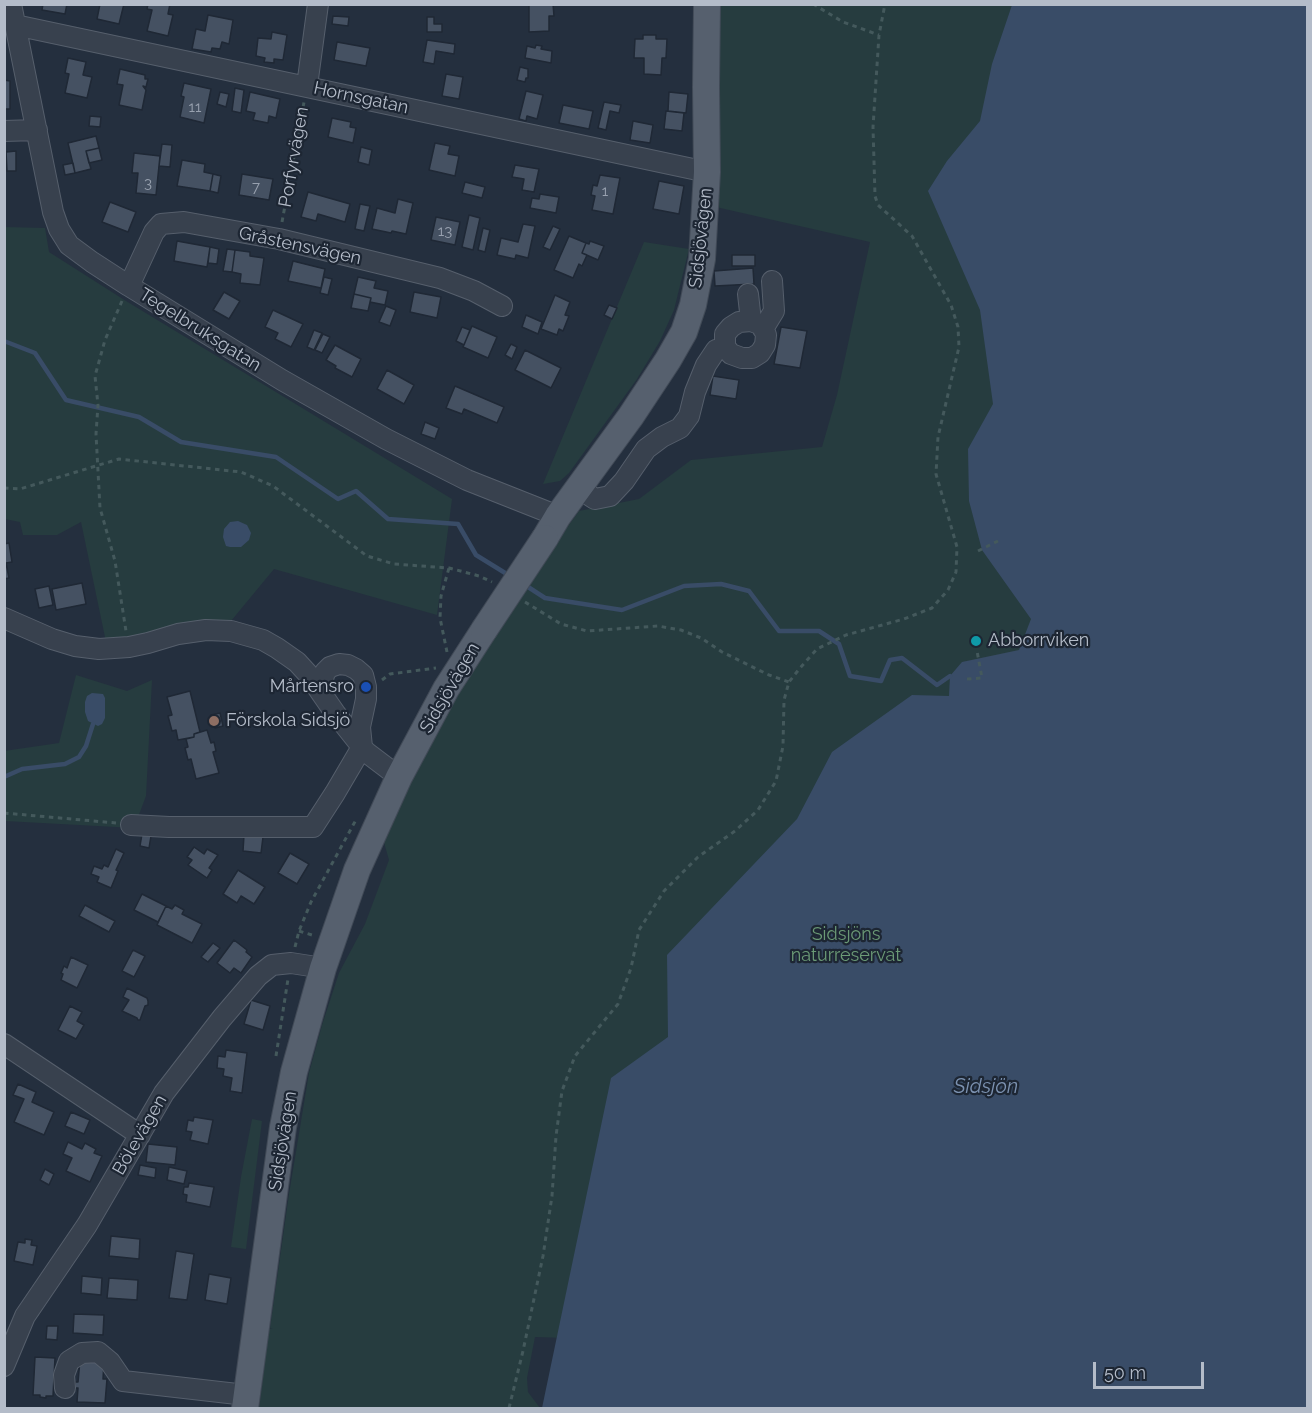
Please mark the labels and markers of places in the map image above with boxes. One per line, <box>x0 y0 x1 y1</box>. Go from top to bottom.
place label: Abborrviken <box>988 630 1089 652</box>
marker: Abborrviken <box>969 634 983 648</box>
place label: Mårtensro <box>270 676 354 698</box>
marker: Mårtensro <box>359 680 373 694</box>
place label: Förskola Sidsjö <box>226 710 350 732</box>
marker: Förskola Sidsjö <box>207 714 221 728</box>

